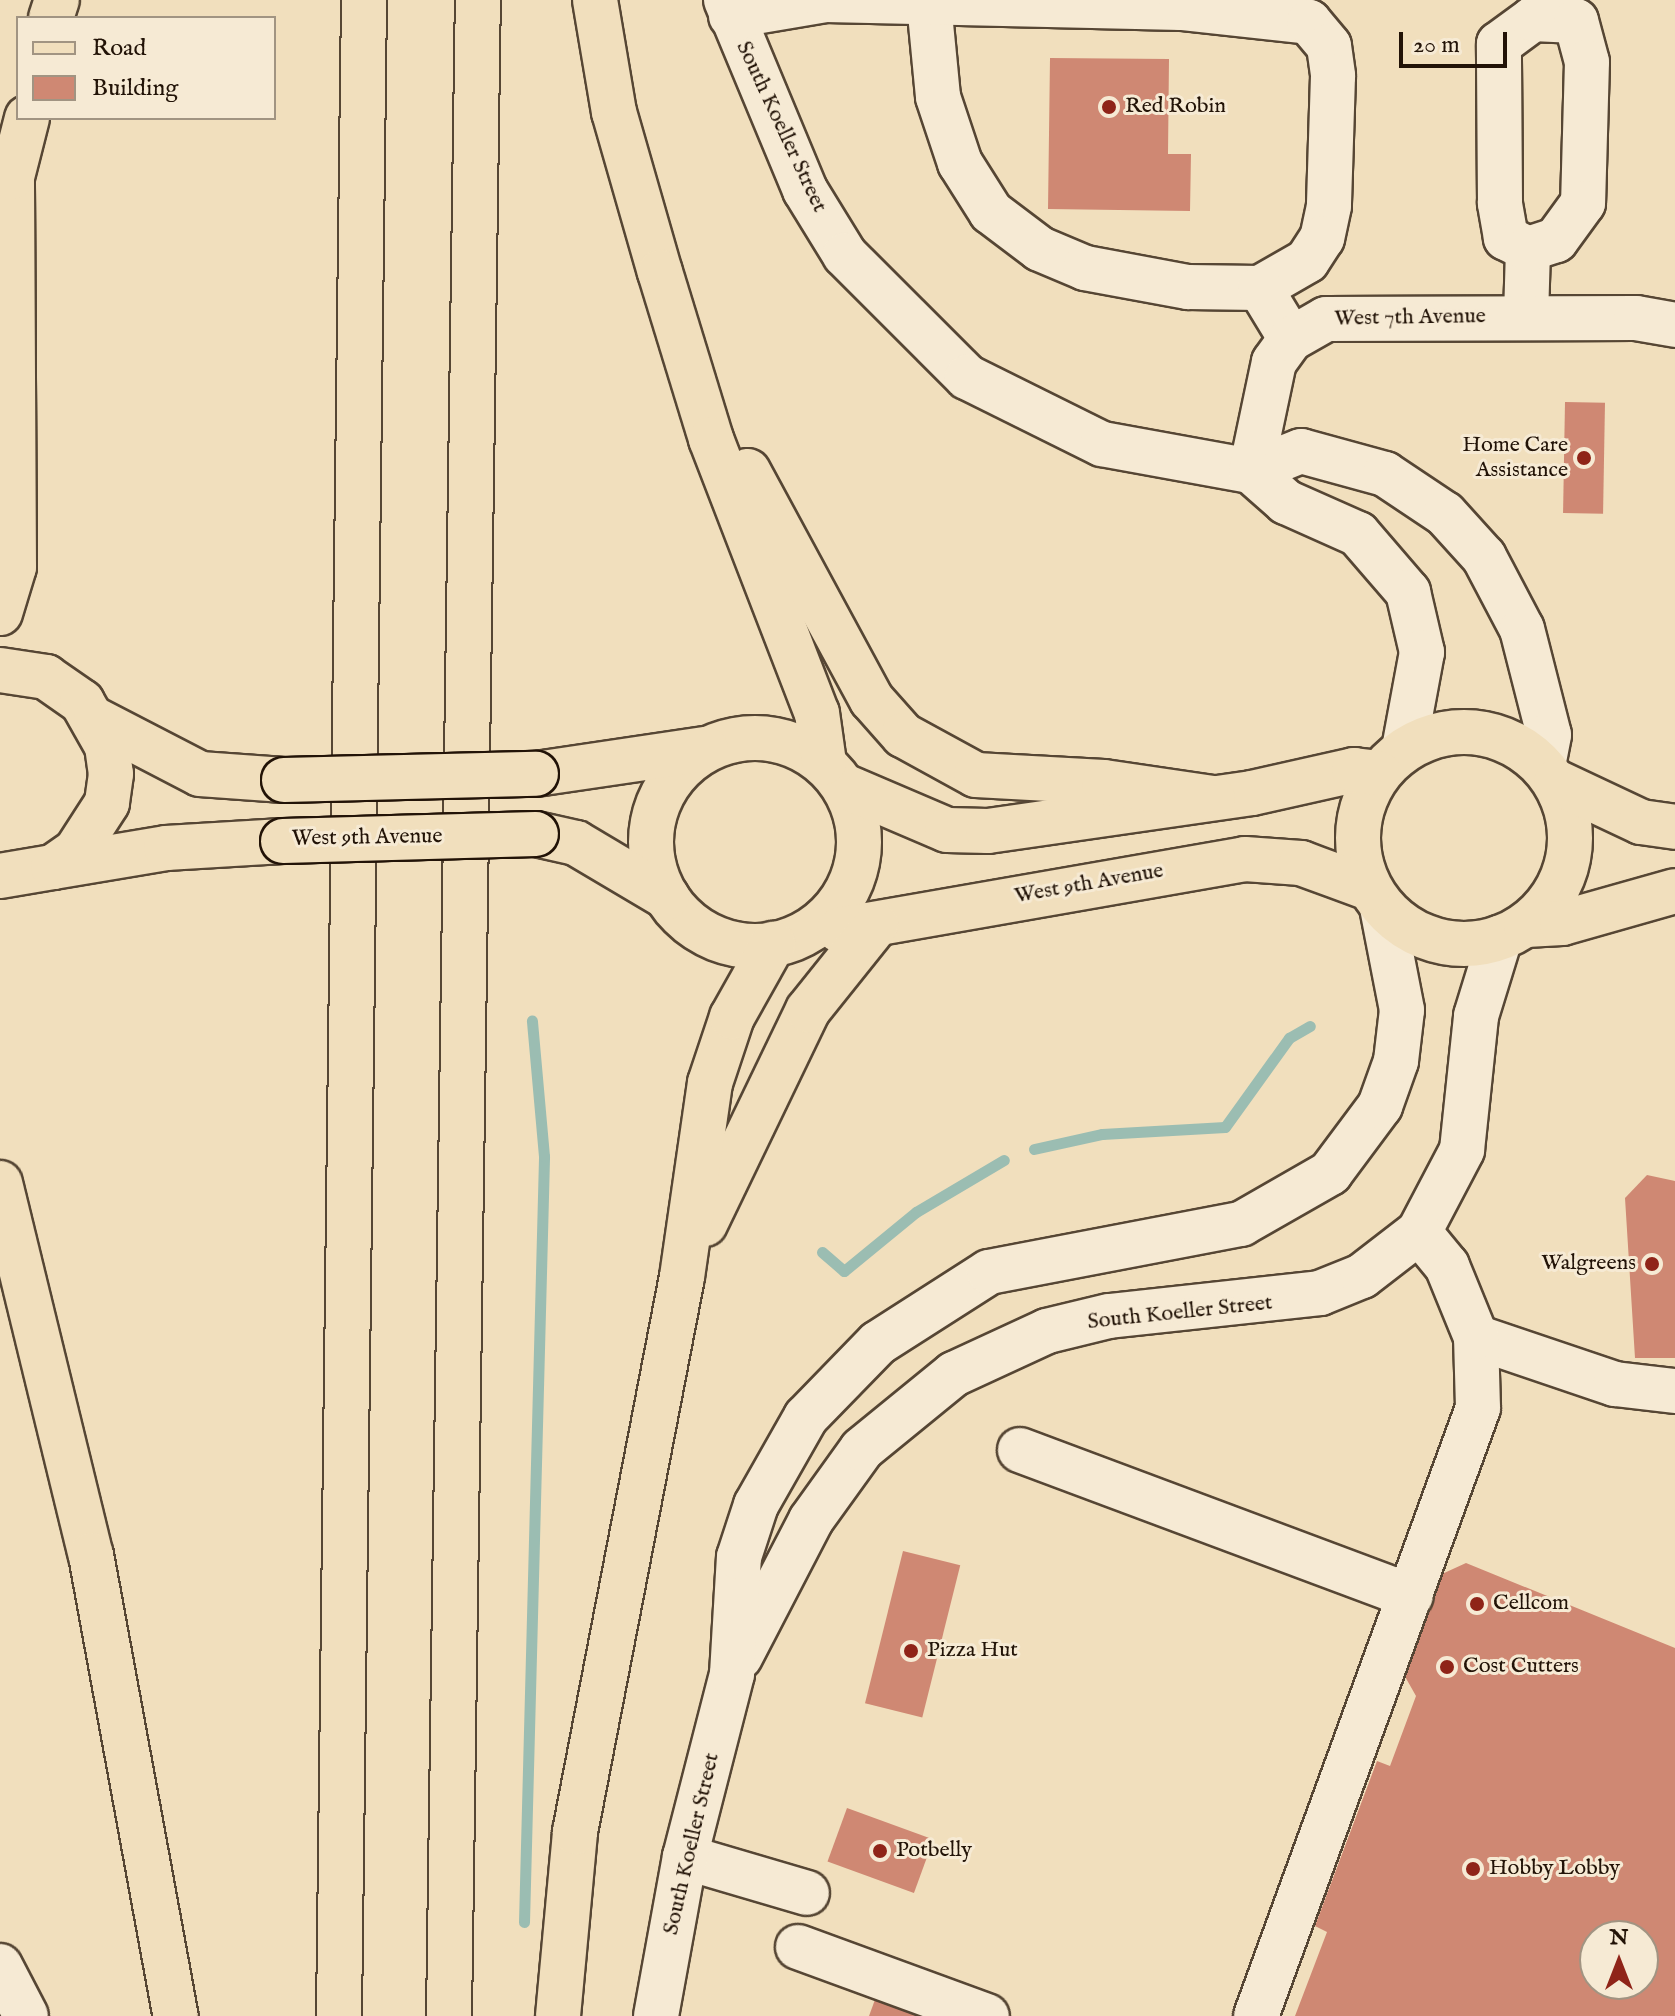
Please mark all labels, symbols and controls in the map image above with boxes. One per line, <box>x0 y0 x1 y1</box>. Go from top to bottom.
legend <box>16 16 276 120</box>
scale bar <box>1403 16 1511 66</box>
text: 20 m <box>1413 30 1460 61</box>
text: Road <box>92 33 146 64</box>
street label: South Koeller Street <box>730 37 832 217</box>
text: Building <box>92 73 178 104</box>
place label: Red Robin <box>1125 94 1226 120</box>
marker: Red Robin <box>1100 98 1118 116</box>
street label: West 7th Avenue <box>1334 303 1486 333</box>
place label: Home Care Assistance <box>1462 432 1568 484</box>
marker: Home Care Assistance <box>1575 449 1593 467</box>
street label: West 9th Avenue <box>291 823 443 853</box>
street label: West 9th Avenue <box>1012 858 1166 910</box>
place label: Walgreens <box>1541 1251 1636 1277</box>
marker: Walgreens <box>1643 1255 1661 1273</box>
street label: South Koeller Street <box>1086 1290 1274 1336</box>
place label: Cellcom <box>1493 1591 1569 1617</box>
marker: Cellcom <box>1468 1595 1486 1613</box>
place label: Pizza Hut <box>927 1638 1018 1664</box>
marker: Pizza Hut <box>902 1642 920 1660</box>
place label: Cost Cutters <box>1463 1654 1579 1680</box>
marker: Cost Cutters <box>1438 1658 1456 1676</box>
street label: South Koeller Street <box>658 1750 726 1938</box>
place label: Potbelly <box>896 1838 972 1864</box>
marker: Potbelly <box>871 1842 889 1860</box>
place label: Hobby Lobby <box>1489 1856 1620 1882</box>
marker: Hobby Lobby <box>1464 1860 1482 1878</box>
north arrow <box>1579 1920 1659 2000</box>
text: N <box>1609 1924 1629 1952</box>

